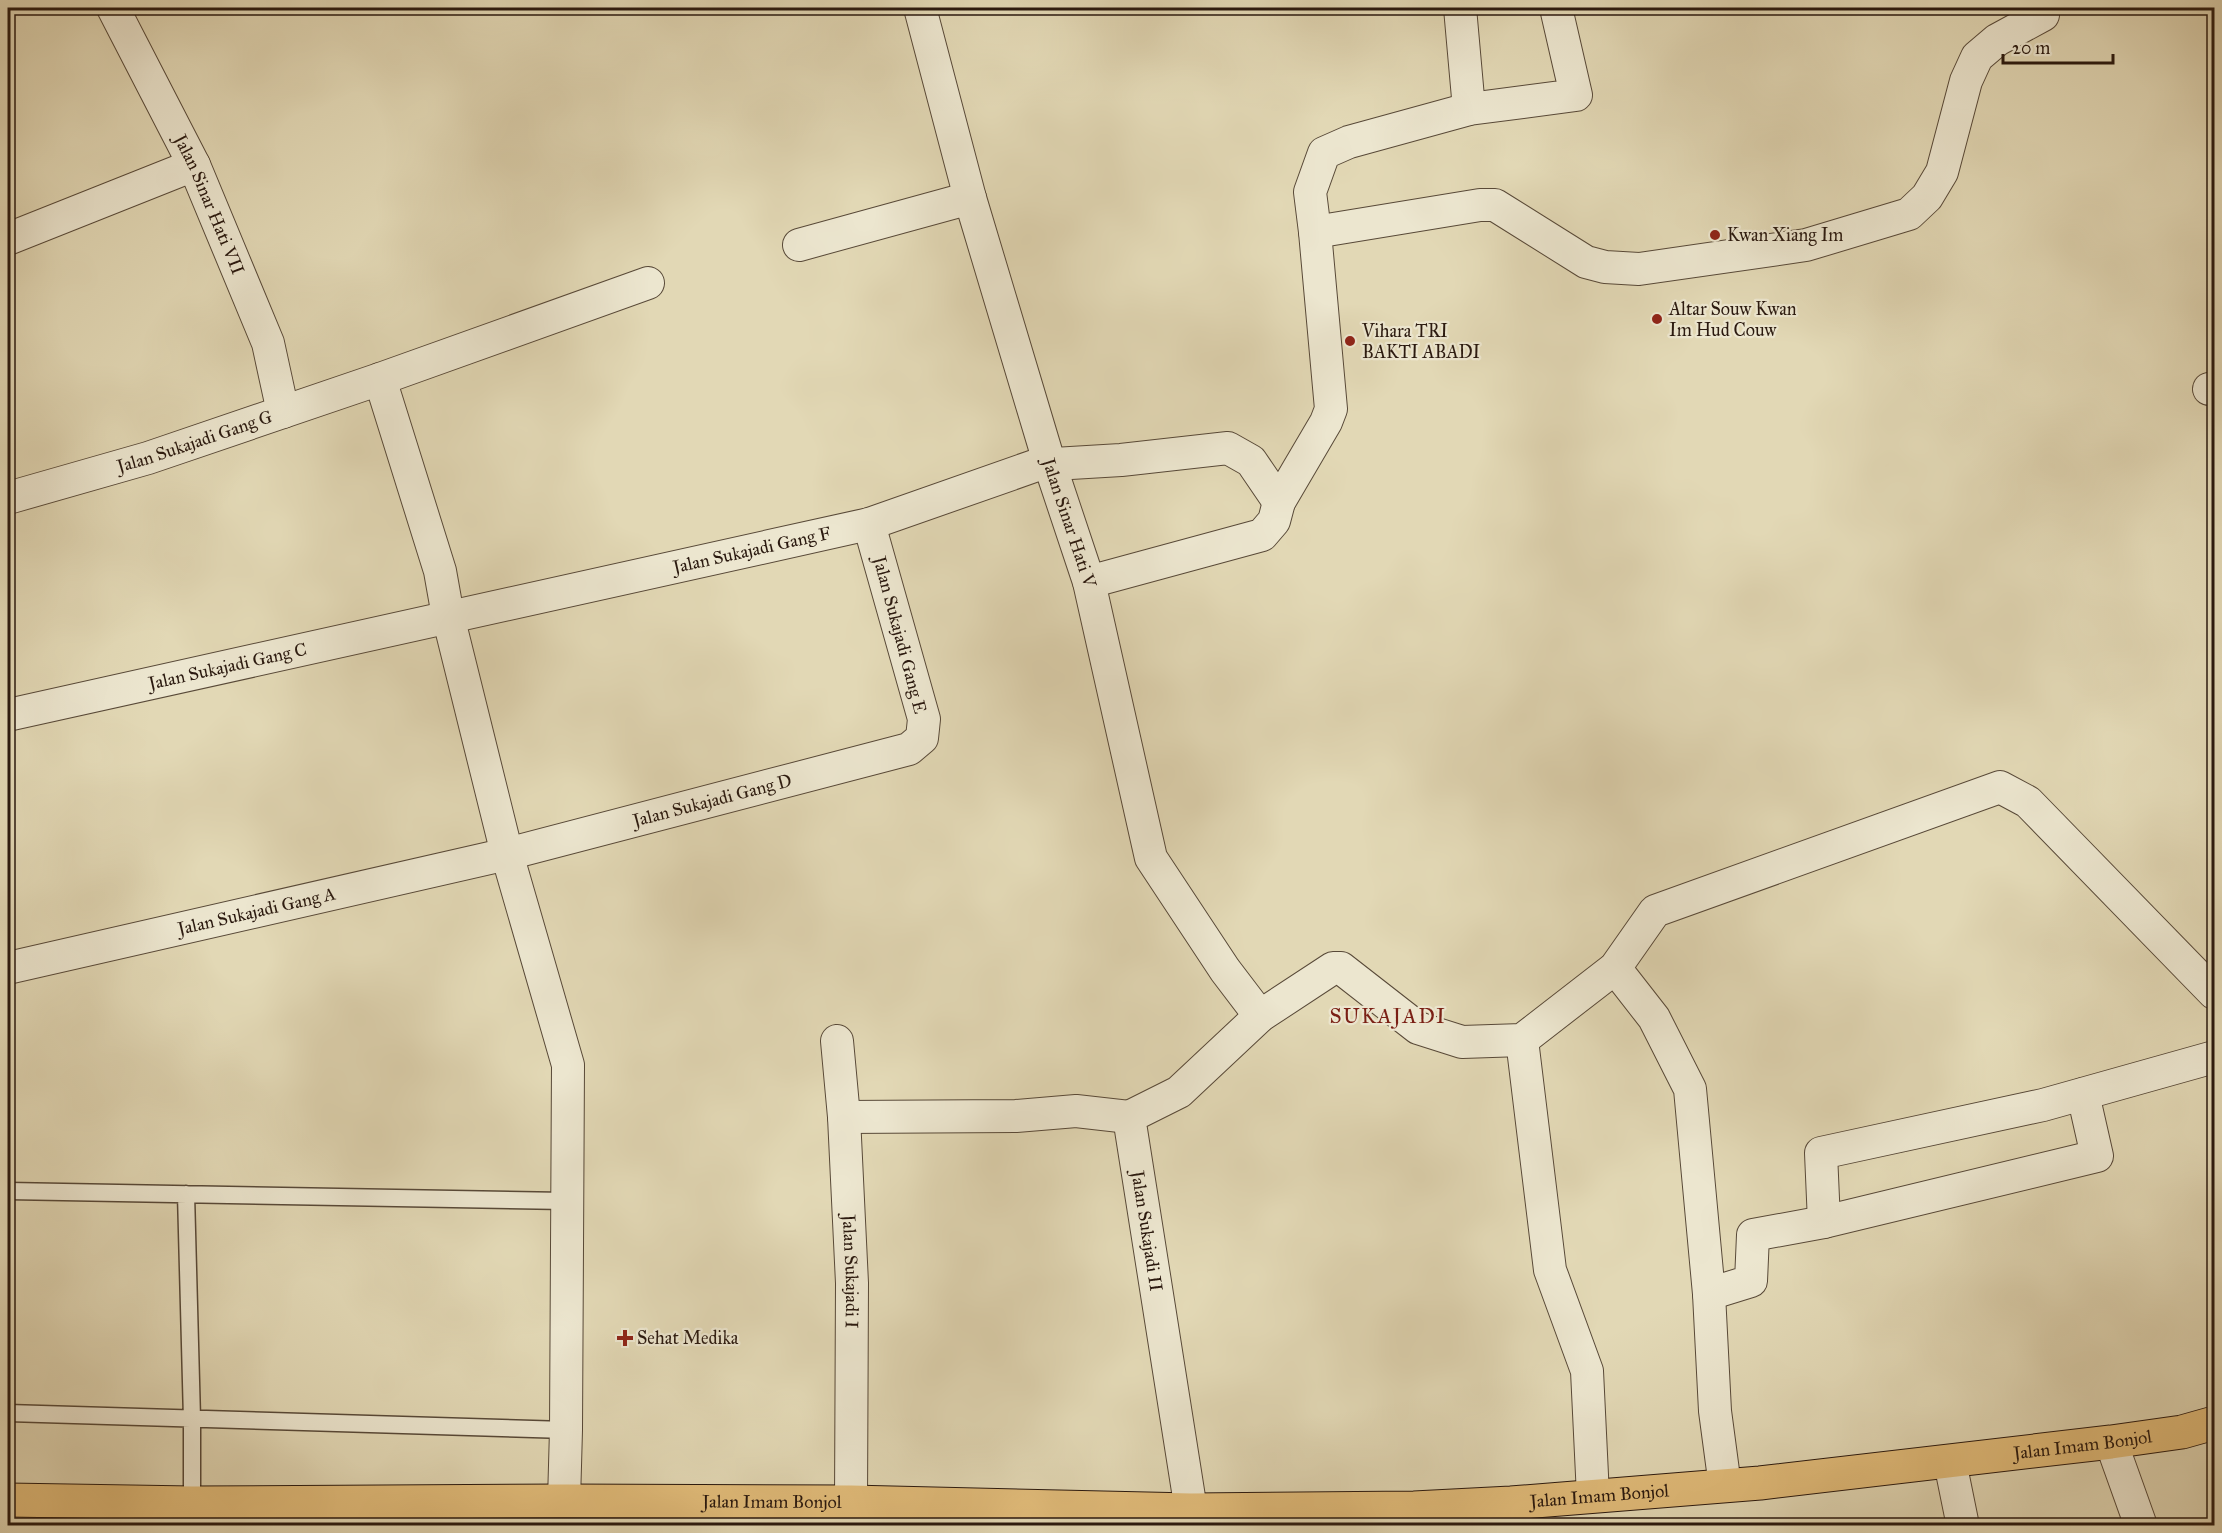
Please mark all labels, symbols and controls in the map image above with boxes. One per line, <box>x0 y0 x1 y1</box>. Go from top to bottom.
scale bar <box>2003 27 2112 65</box>
text: 20 m <box>2012 37 2050 59</box>
street label: Jalan Sinar Hati VII <box>167 129 249 278</box>
place label: Kwan Xiang Im <box>1727 224 1843 247</box>
marker: Kwan Xiang Im <box>1708 228 1722 242</box>
place label: Altar Souw Kwan Im Hud Couw <box>1668 298 1797 341</box>
marker: Altar Souw Kwan Im Hud Couw <box>1650 312 1664 326</box>
place label: Vihara TRI BAKTI ABADI <box>1361 320 1481 363</box>
marker: Vihara TRI BAKTI ABADI <box>1343 334 1357 348</box>
street label: Jalan Sukajadi Gang G <box>112 405 275 479</box>
street label: Jalan Sinar Hati V <box>1036 454 1101 592</box>
street label: Jalan Sukajadi Gang F <box>669 522 833 580</box>
street label: Jalan Sukajadi Gang E <box>867 552 932 716</box>
street label: Jalan Sukajadi Gang C <box>144 638 309 696</box>
street label: Jalan Sukajadi Gang D <box>628 769 794 833</box>
street label: Jalan Sukajadi Gang A <box>174 883 338 941</box>
district label: SUKAJADI <box>1330 1003 1446 1029</box>
street label: Jalan Sukajadi II <box>1125 1167 1167 1293</box>
street label: Jalan Sukajadi I <box>837 1212 863 1329</box>
place label: Sehat Medika <box>637 1327 739 1349</box>
marker: Sehat Medika <box>618 1331 632 1345</box>
street label: Jalan Imam Bonjol <box>2010 1425 2153 1466</box>
street label: Jalan Imam Bonjol <box>1527 1479 1670 1514</box>
street label: Jalan Imam Bonjol <box>700 1490 842 1514</box>

